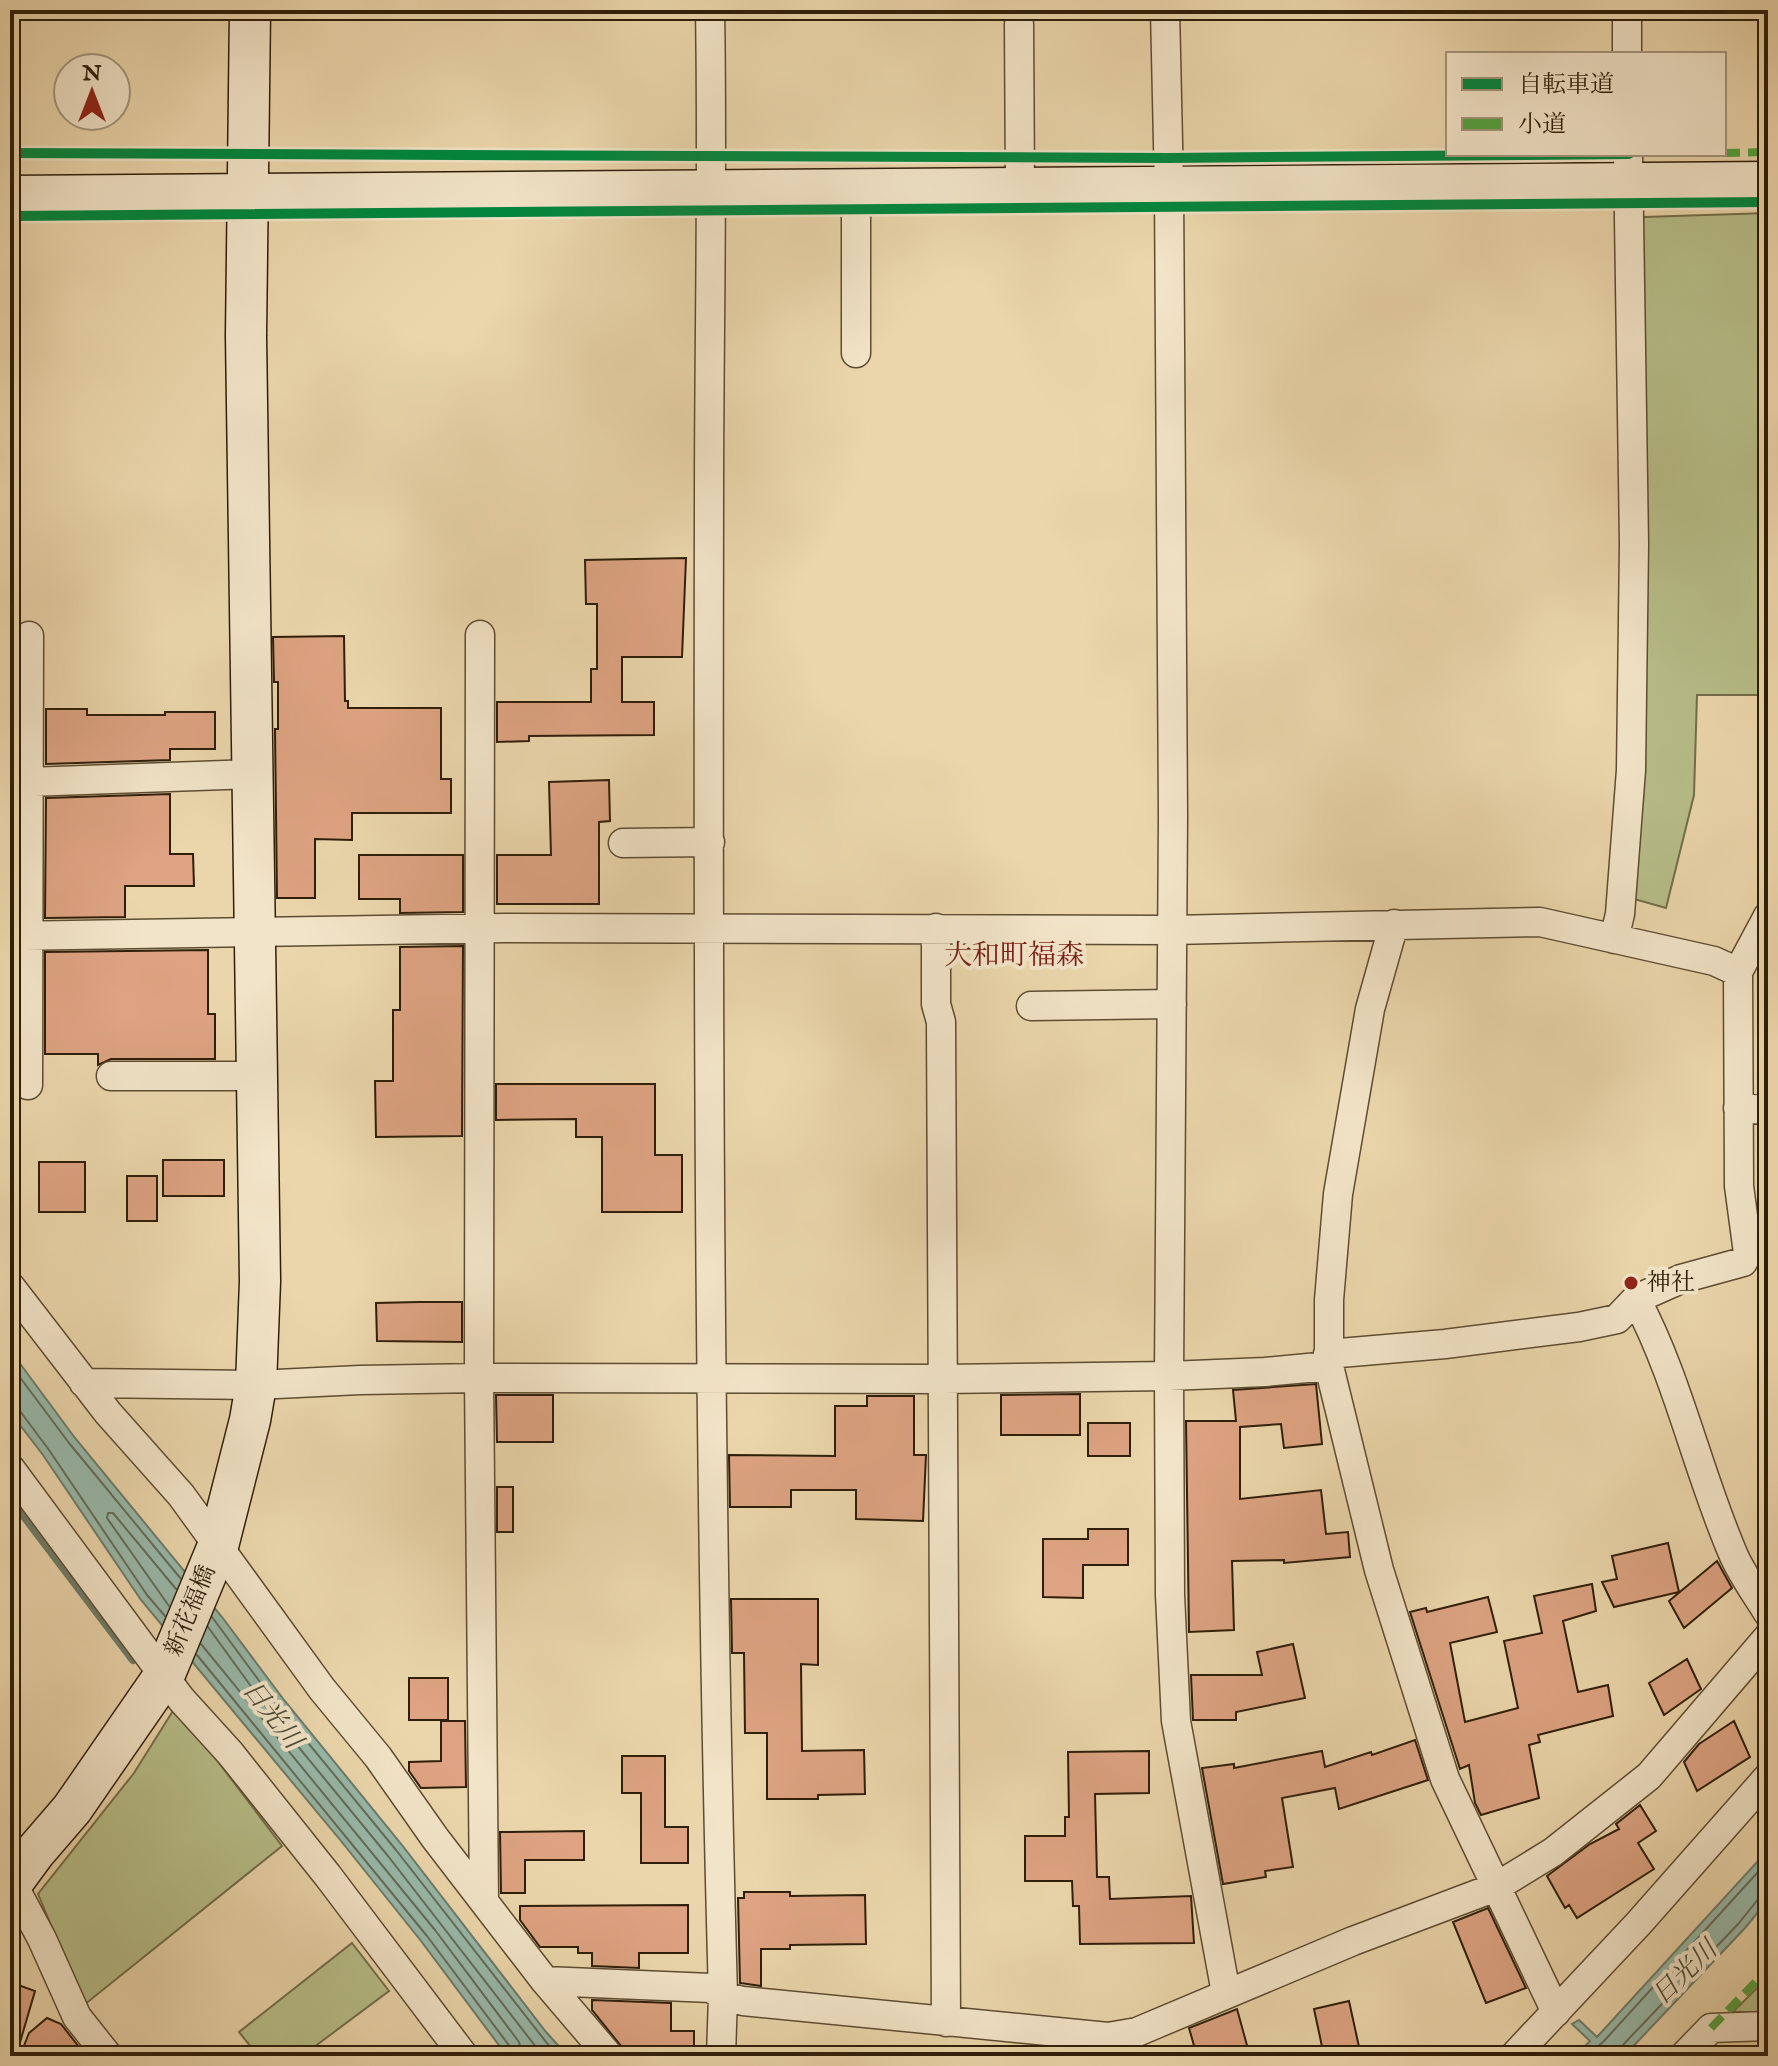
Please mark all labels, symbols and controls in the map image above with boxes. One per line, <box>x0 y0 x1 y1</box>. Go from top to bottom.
north arrow <box>52 52 132 132</box>
legend <box>1446 52 1726 156</box>
text: N <box>81 60 102 88</box>
text: 自転車道 <box>1518 70 1614 101</box>
text: 小道 <box>1518 110 1566 141</box>
district label: 大和町福森 <box>944 939 1084 974</box>
place label: 神社 <box>1647 1268 1695 1299</box>
marker: 神社 <box>1622 1274 1640 1292</box>
street label: 新花福橋 <box>159 1561 223 1661</box>
water label: 日光川 <box>235 1674 311 1758</box>
water label: 日光川 <box>1645 1932 1727 2012</box>

